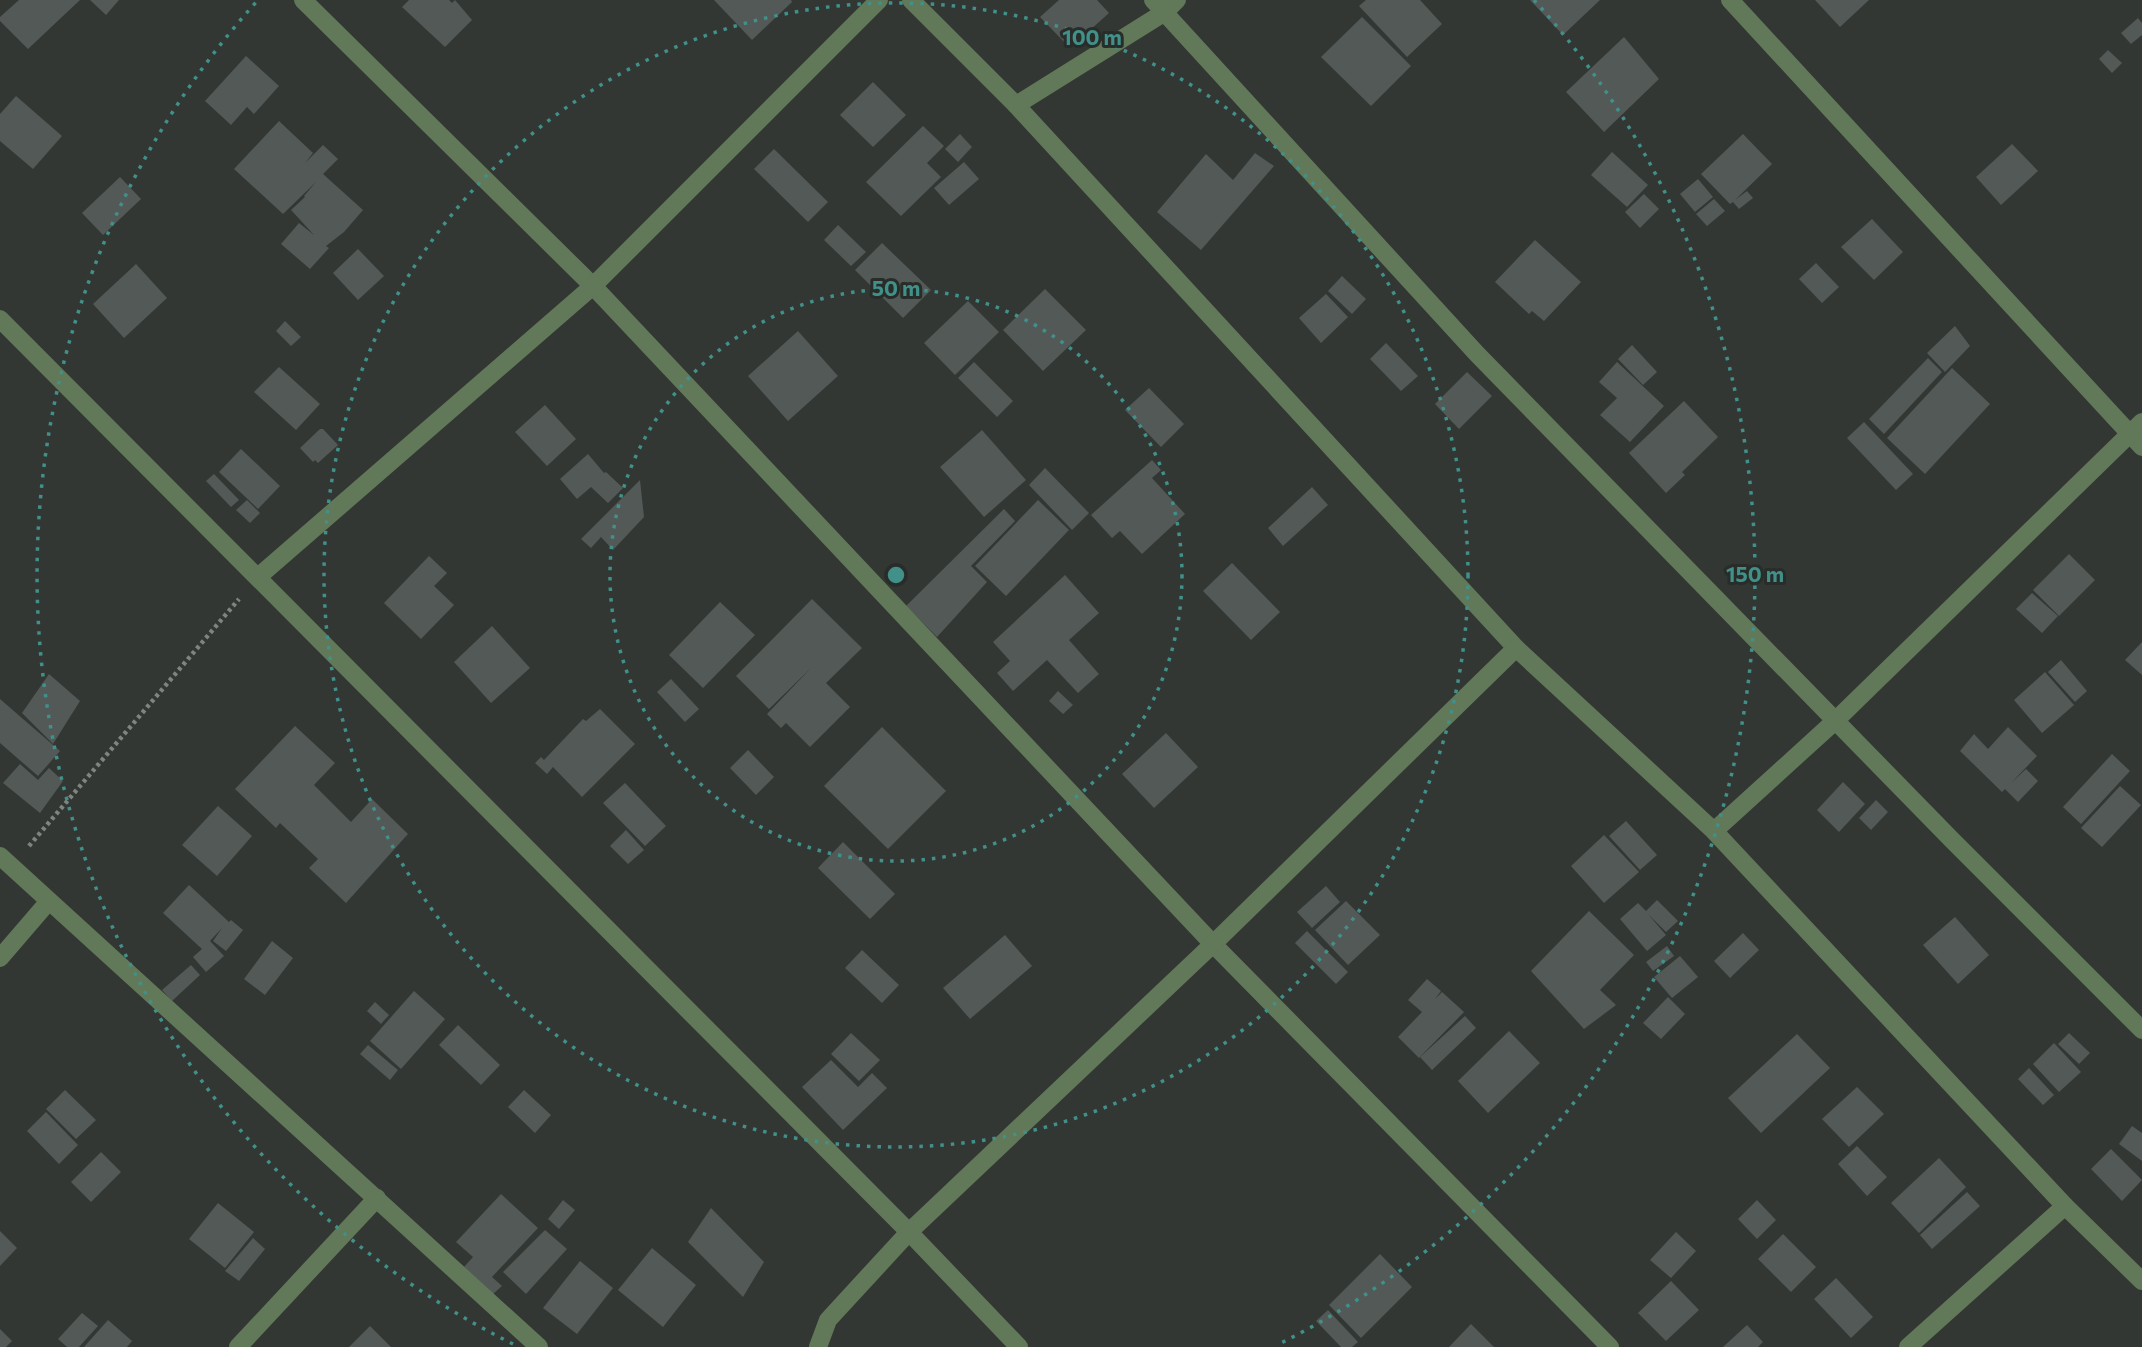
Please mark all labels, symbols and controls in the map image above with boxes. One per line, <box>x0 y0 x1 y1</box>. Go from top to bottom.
text: 100 m <box>1062 24 1122 49</box>
text: 50 m <box>872 275 920 300</box>
text: 150 m <box>1726 561 1784 586</box>
centre of rings <box>884 563 908 587</box>

